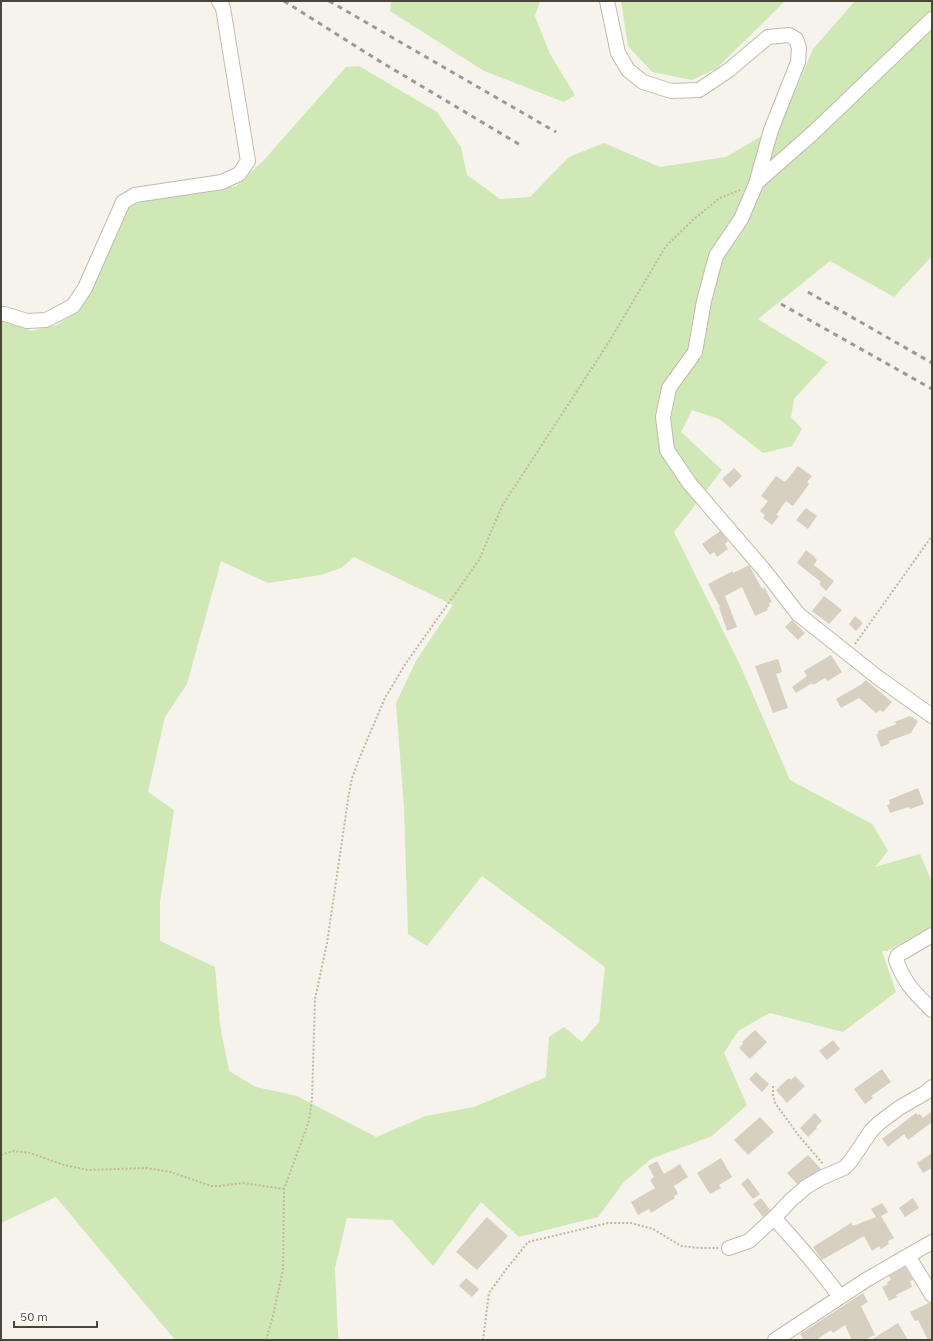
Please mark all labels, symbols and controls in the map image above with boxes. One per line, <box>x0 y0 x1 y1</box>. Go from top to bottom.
scale bar <box>14 1303 97 1329</box>
text: 50 m <box>20 1309 48 1324</box>

